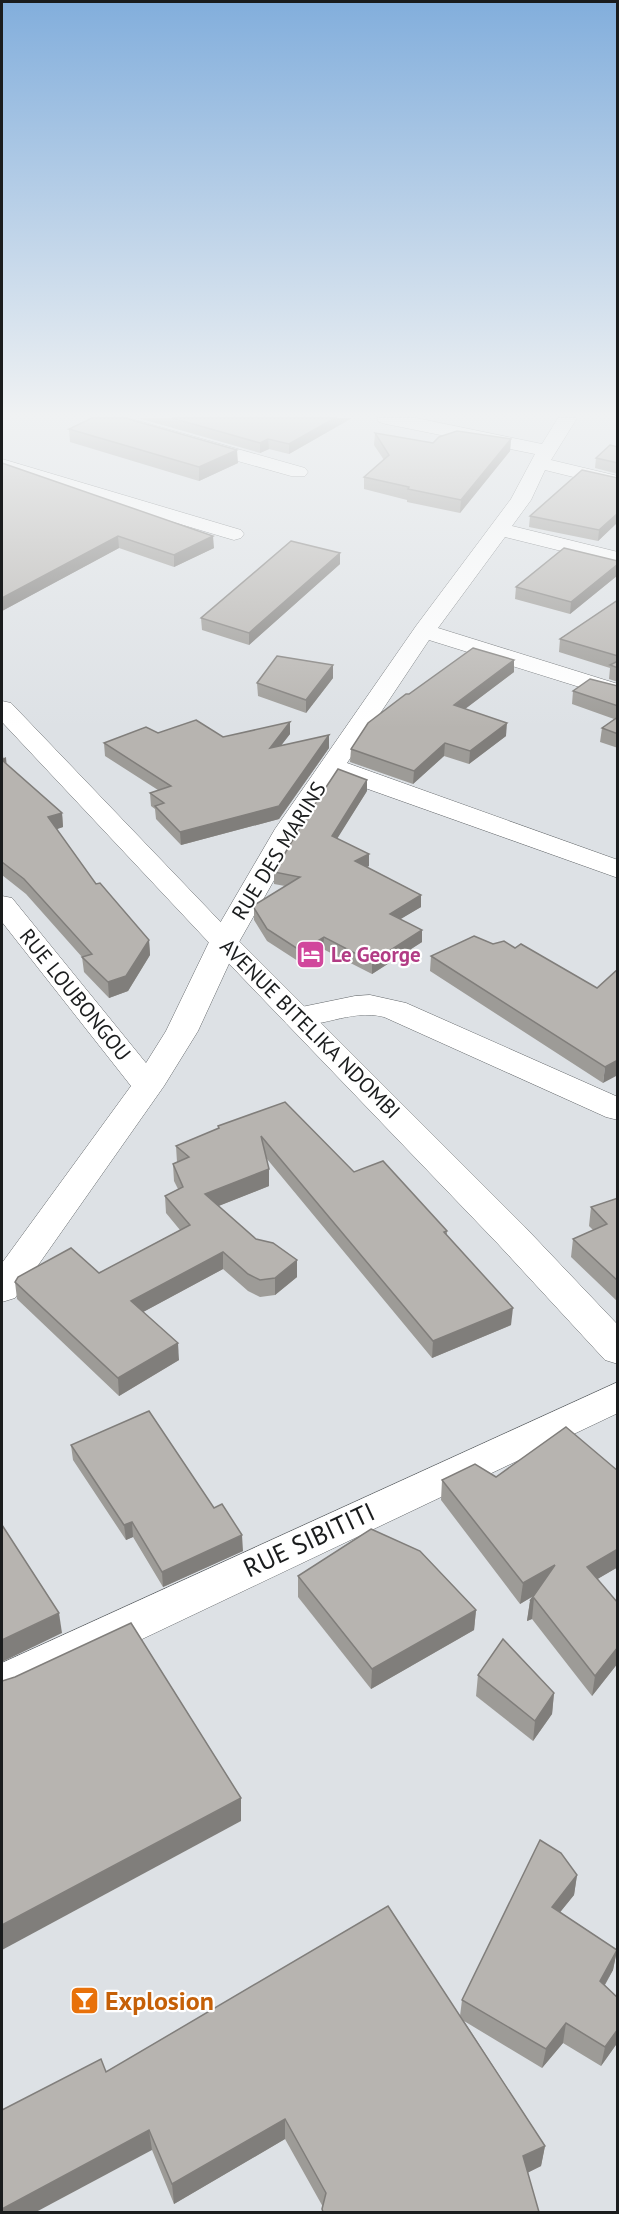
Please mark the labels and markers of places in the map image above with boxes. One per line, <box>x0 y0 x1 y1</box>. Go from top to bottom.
hotel icon: Le George <box>294 939 326 971</box>
place label: Le George <box>331 941 421 968</box>
place label: Explosion <box>105 1984 214 2017</box>
bar icon: Explosion <box>68 1985 100 2017</box>

